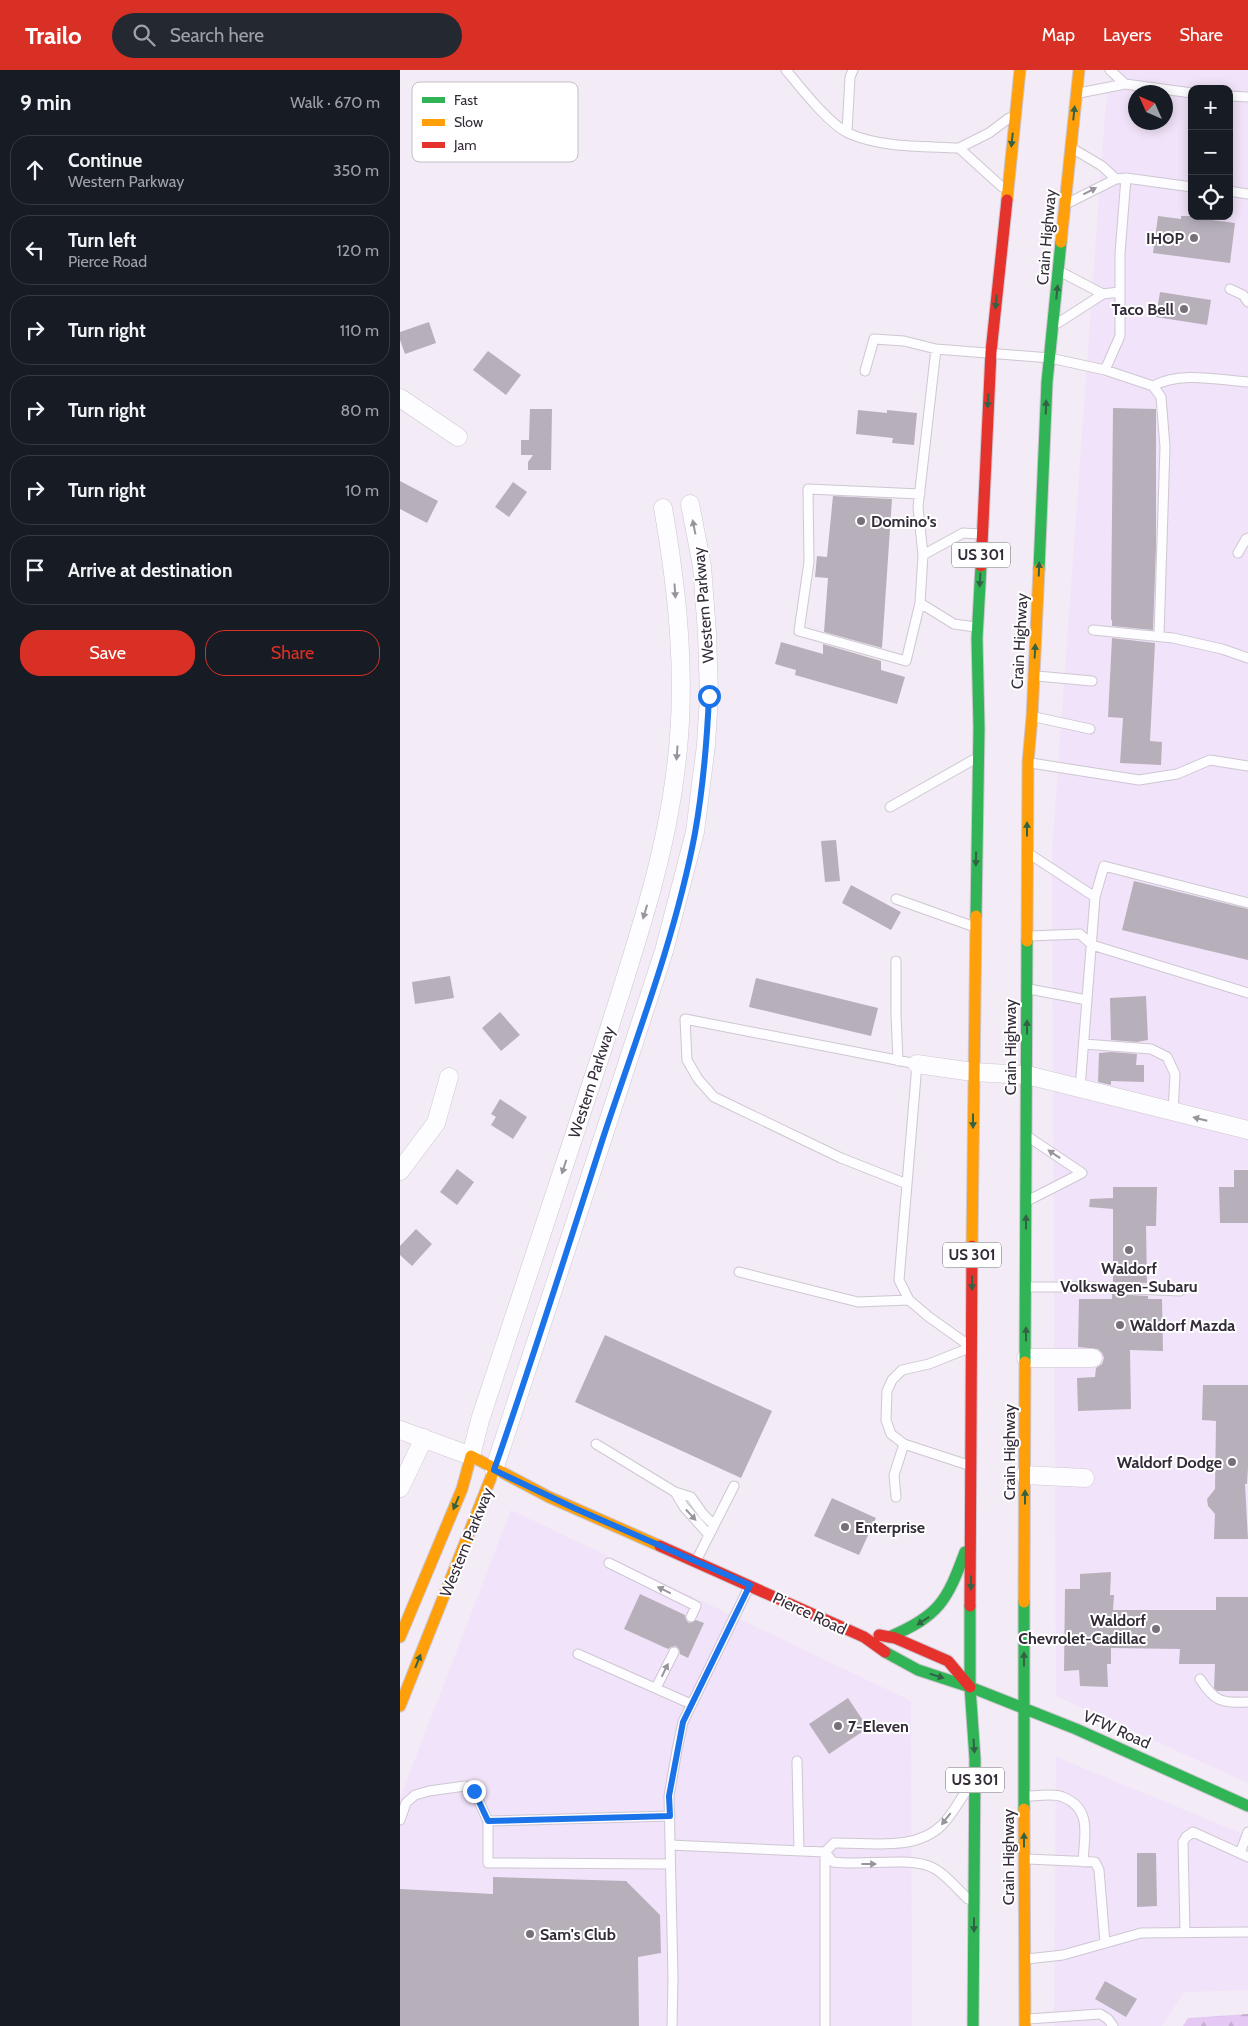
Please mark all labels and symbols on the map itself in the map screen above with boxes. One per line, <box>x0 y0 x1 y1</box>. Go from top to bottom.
legend <box>412 82 578 162</box>
north arrow <box>1128 85 1173 130</box>
text: Fast <box>454 91 478 109</box>
one-way arrow <box>1070 105 1078 121</box>
text: Slow <box>454 113 483 131</box>
one-way arrow <box>1008 132 1016 148</box>
text: Jam <box>453 136 476 154</box>
one-way arrow <box>1083 187 1097 195</box>
street label: Crain Highway <box>1033 188 1060 286</box>
place label: IHOP <box>1146 229 1184 248</box>
marker: IHOP <box>1188 232 1200 244</box>
one-way arrow <box>1053 284 1061 300</box>
one-way arrow <box>992 294 1000 310</box>
place label: Taco Bell <box>1111 300 1174 319</box>
marker: Taco Bell <box>1178 303 1190 315</box>
one-way arrow <box>984 393 992 409</box>
one-way arrow <box>1043 398 1051 414</box>
place label: Domino's <box>871 512 937 531</box>
marker: Domino's <box>855 515 867 527</box>
one-way arrow <box>690 518 698 534</box>
road number: US 301 <box>952 542 1010 568</box>
street label: Western Parkway <box>689 546 718 664</box>
one-way arrow <box>1036 561 1044 577</box>
one-way arrow <box>976 573 984 589</box>
one-way arrow <box>671 583 679 599</box>
street label: Crain Highway <box>1007 592 1032 690</box>
one-way arrow <box>1032 642 1040 658</box>
route start <box>698 685 721 708</box>
one-way arrow <box>673 745 681 761</box>
one-way arrow <box>1023 821 1031 837</box>
one-way arrow <box>972 851 980 867</box>
one-way arrow <box>641 905 649 920</box>
street label: Crain Highway <box>1001 999 1020 1095</box>
one-way arrow <box>1023 1018 1031 1034</box>
street label: Western Parkway <box>564 1024 618 1140</box>
one-way arrow <box>969 1113 977 1129</box>
one-way arrow <box>1193 1115 1208 1123</box>
one-way arrow <box>1048 1149 1061 1159</box>
one-way arrow <box>560 1160 568 1175</box>
one-way arrow <box>1022 1213 1030 1229</box>
road number: US 301 <box>943 1242 1001 1268</box>
marker: Waldorf Volkswagen-Subaru <box>1123 1244 1135 1256</box>
place label: Waldorf Volkswagen-Subaru <box>1060 1259 1198 1296</box>
one-way arrow <box>968 1276 976 1292</box>
place label: Waldorf Mazda <box>1130 1316 1235 1335</box>
marker: Waldorf Mazda <box>1114 1319 1126 1331</box>
one-way arrow <box>1022 1326 1030 1342</box>
street label: Crain Highway <box>1000 1404 1019 1500</box>
place label: Waldorf Dodge <box>1117 1453 1222 1472</box>
marker: Waldorf Dodge <box>1226 1456 1238 1468</box>
street label: Western Parkway <box>436 1485 497 1600</box>
one-way arrow <box>1021 1489 1029 1505</box>
one-way arrow <box>452 1495 460 1510</box>
one-way arrow <box>685 1508 697 1520</box>
place label: Enterprise <box>855 1518 925 1537</box>
marker: Enterprise <box>839 1521 851 1533</box>
one-way arrow <box>967 1575 975 1591</box>
one-way arrow <box>656 1586 671 1594</box>
street label: Pierce Road <box>770 1588 850 1639</box>
place label: Waldorf Chevrolet-Cadillac <box>1018 1611 1147 1648</box>
one-way arrow <box>917 1616 930 1626</box>
marker: Waldorf Chevrolet-Cadillac <box>1150 1623 1162 1635</box>
one-way arrow <box>1020 1651 1028 1667</box>
one-way arrow <box>415 1653 422 1668</box>
one-way arrow <box>661 1663 669 1677</box>
one-way arrow <box>930 1673 945 1681</box>
street label: VFW Road <box>1080 1706 1153 1753</box>
place label: 7-Eleven <box>848 1717 909 1736</box>
marker: 7-Eleven <box>832 1720 844 1732</box>
one-way arrow <box>971 1738 979 1754</box>
road number: US 301 <box>946 1768 1004 1792</box>
route end <box>463 1780 486 1803</box>
street label: Crain Highway <box>999 1809 1018 1905</box>
one-way arrow <box>940 1812 951 1825</box>
one-way arrow <box>1020 1832 1028 1848</box>
one-way arrow <box>861 1860 877 1868</box>
one-way arrow <box>970 1918 978 1934</box>
place label: Sam's Club <box>540 1925 616 1944</box>
marker: Sam's Club <box>524 1928 536 1940</box>

